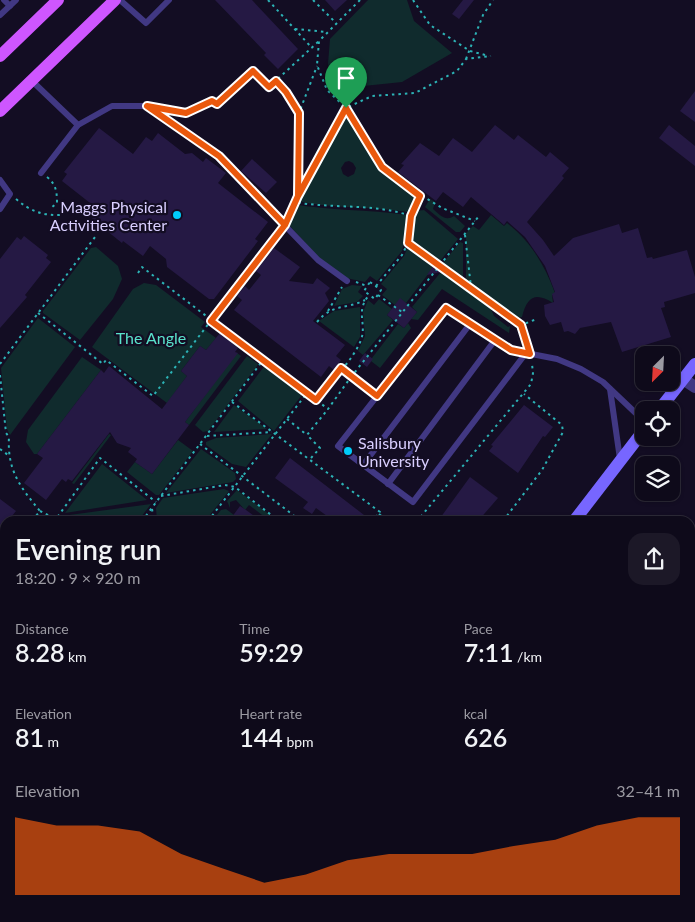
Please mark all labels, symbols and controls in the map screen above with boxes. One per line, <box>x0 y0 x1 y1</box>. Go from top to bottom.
pin <box>325 57 367 108</box>
icon: arrive <box>332 64 360 92</box>
place label: Maggs Physical Activities Center <box>50 197 167 234</box>
marker: Maggs Physical Activities Center <box>171 209 183 221</box>
park label: The Angle <box>116 328 186 347</box>
north arrow <box>635 346 680 391</box>
map controls <box>635 346 680 501</box>
button: locate <box>635 401 680 446</box>
place label: Salisbury University <box>358 433 430 470</box>
marker: Salisbury University <box>342 445 354 457</box>
button: layers <box>635 456 680 501</box>
text: Evening run <box>15 532 161 566</box>
button: share <box>628 533 680 585</box>
text: 18:20 · 9 × 920 m <box>15 568 140 587</box>
text: Distance <box>15 620 69 637</box>
text: Time <box>239 620 270 637</box>
text: Pace <box>464 620 493 637</box>
text: 8.28 <box>15 637 64 667</box>
text: 59:29 <box>239 637 304 667</box>
text: 7:11 <box>464 637 514 667</box>
text: km <box>64 648 87 665</box>
text: /km <box>514 648 542 665</box>
text: Elevation <box>15 705 72 722</box>
text: Heart rate <box>239 705 302 722</box>
text: kcal <box>464 705 487 722</box>
text: 81 <box>15 722 44 752</box>
text: 144 <box>239 722 283 752</box>
text: 626 <box>464 722 507 752</box>
text: m <box>44 733 59 750</box>
text: bpm <box>283 733 314 750</box>
text: Elevation <box>15 781 80 800</box>
text: 32–41 m <box>616 781 680 800</box>

